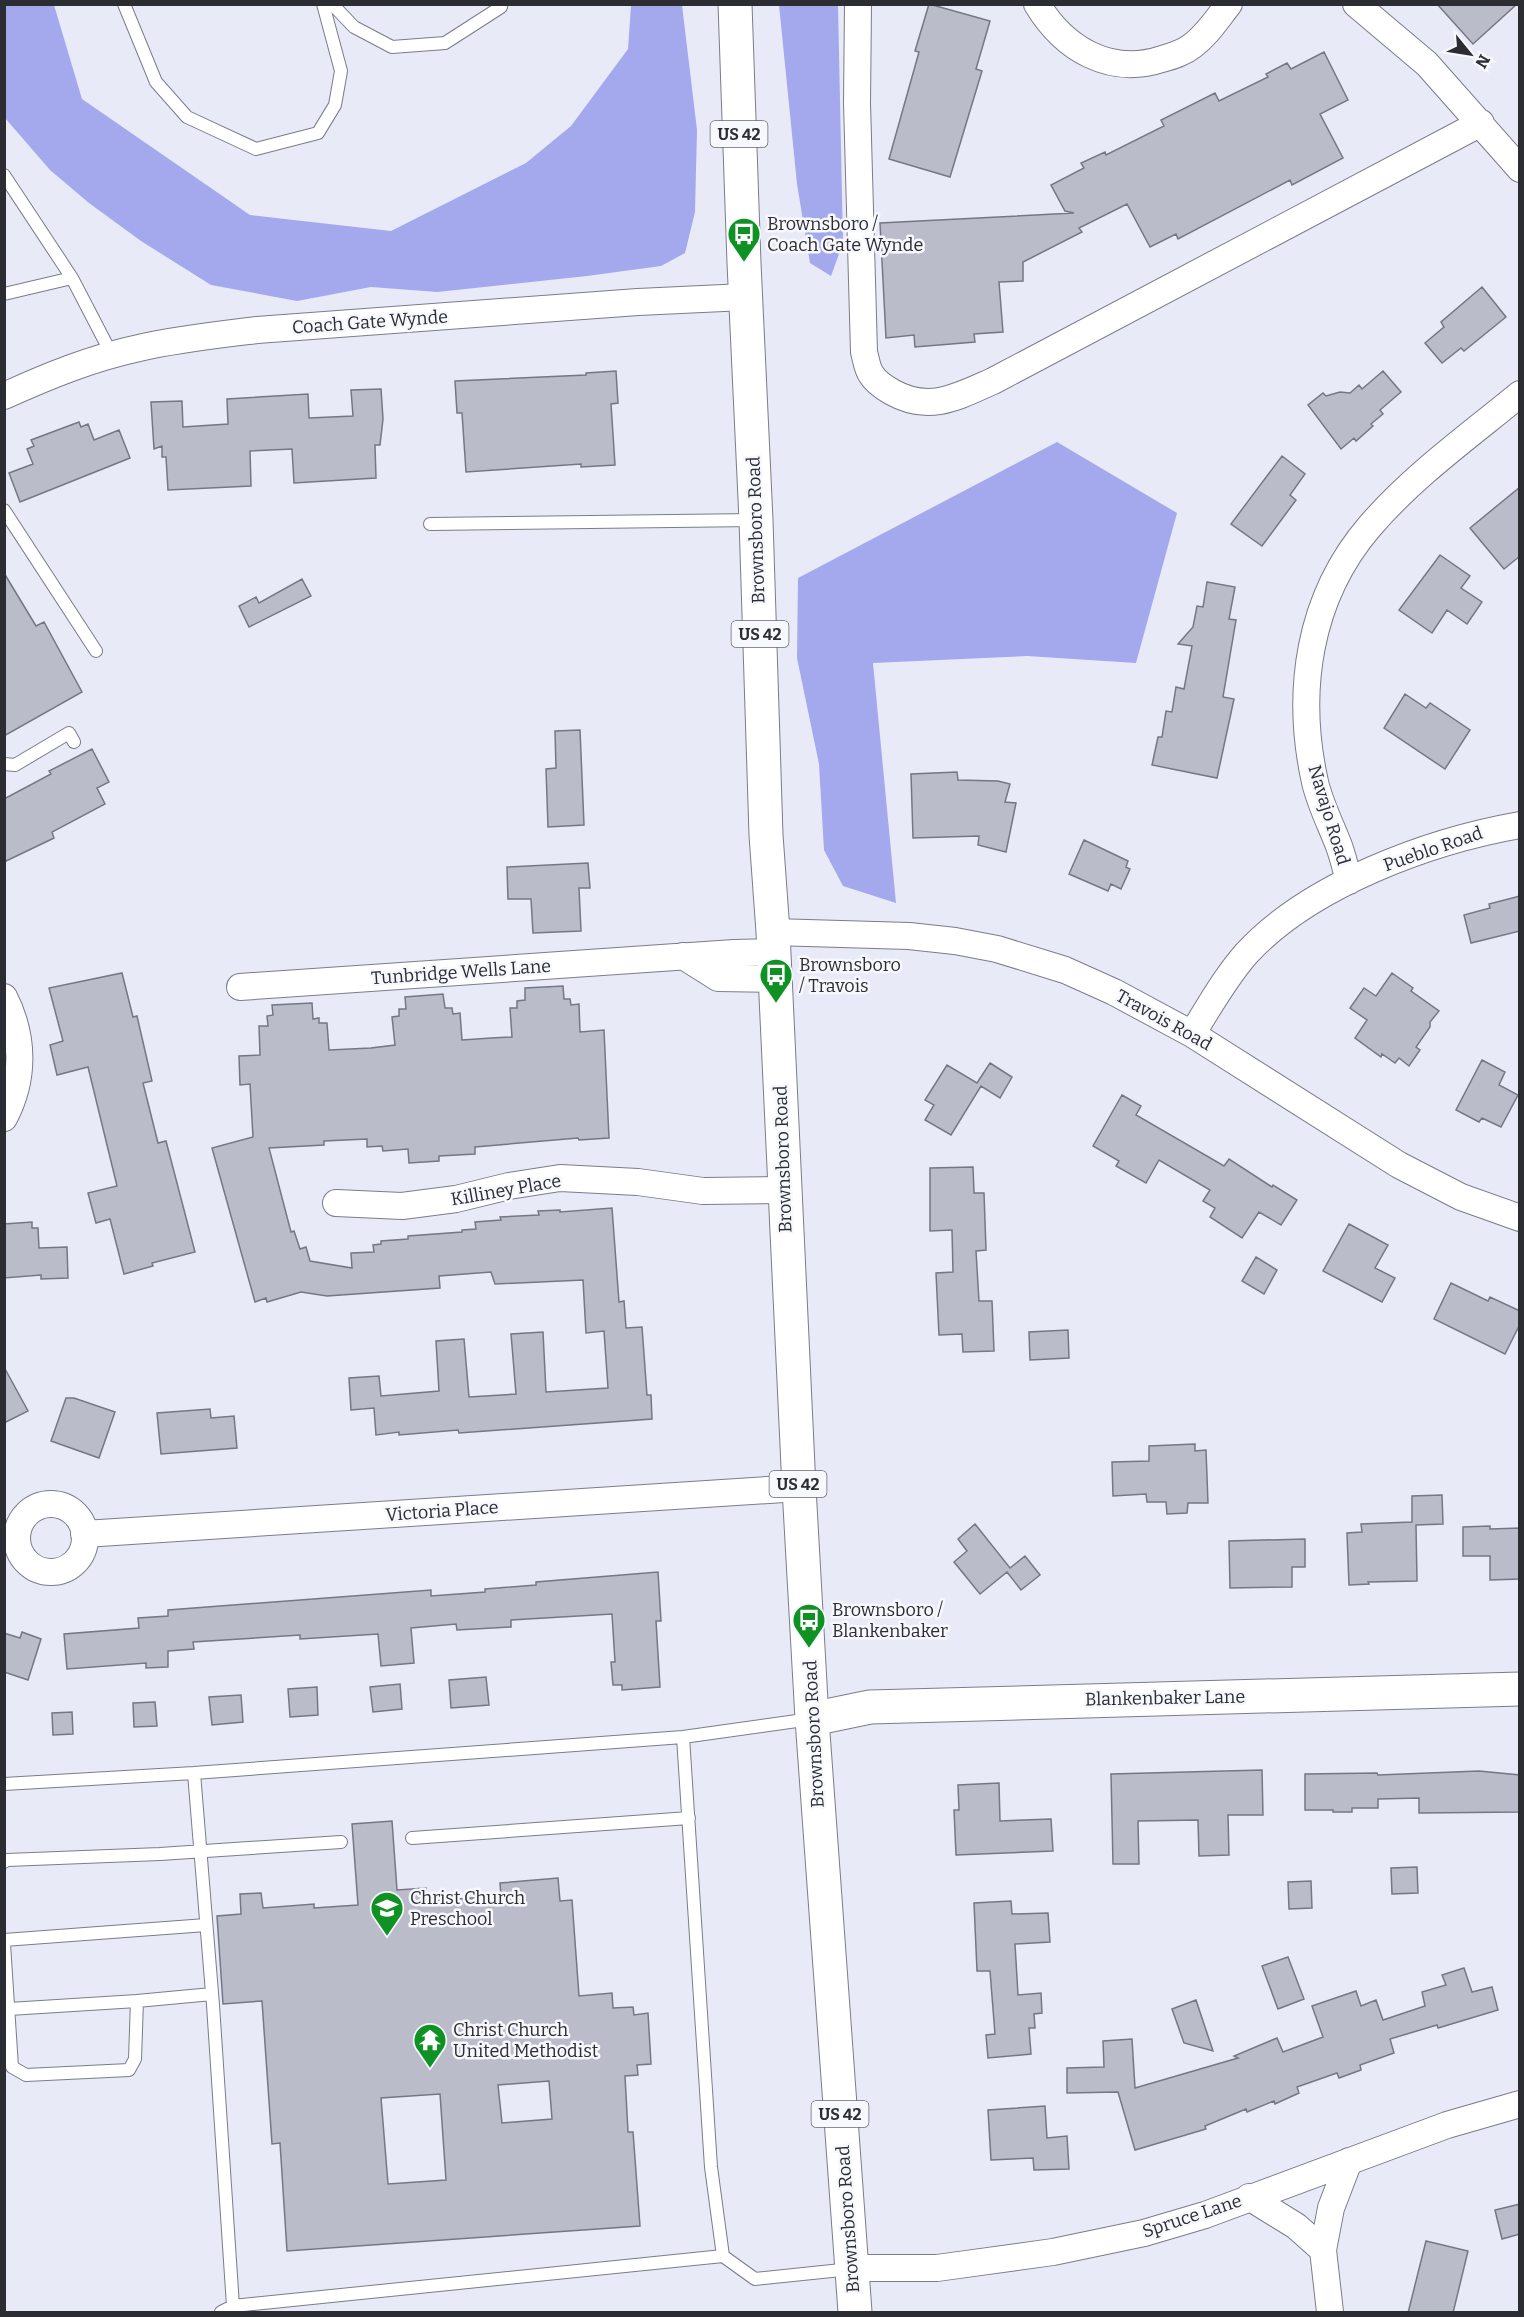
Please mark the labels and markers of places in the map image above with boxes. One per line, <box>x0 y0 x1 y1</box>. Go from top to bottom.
place label: Brownsboro / Coach Gate Wynde <box>767 213 923 256</box>
bus stop icon: Brownsboro / Coach Gate Wynde <box>726 216 762 263</box>
place label: Brownsboro / Travois <box>799 954 901 997</box>
bus stop icon: Brownsboro / Travois <box>758 957 794 1004</box>
place label: Brownsboro / Blankenbaker <box>832 1599 948 1642</box>
bus stop icon: Brownsboro / Blankenbaker <box>791 1602 827 1649</box>
place label: Christ Church Preschool <box>410 1887 525 1930</box>
school or university icon: Christ Church Preschool <box>369 1890 405 1937</box>
place label: Christ Church United Methodist <box>453 2019 599 2062</box>
temple icon: Christ Church United Methodist <box>412 2022 448 2069</box>

